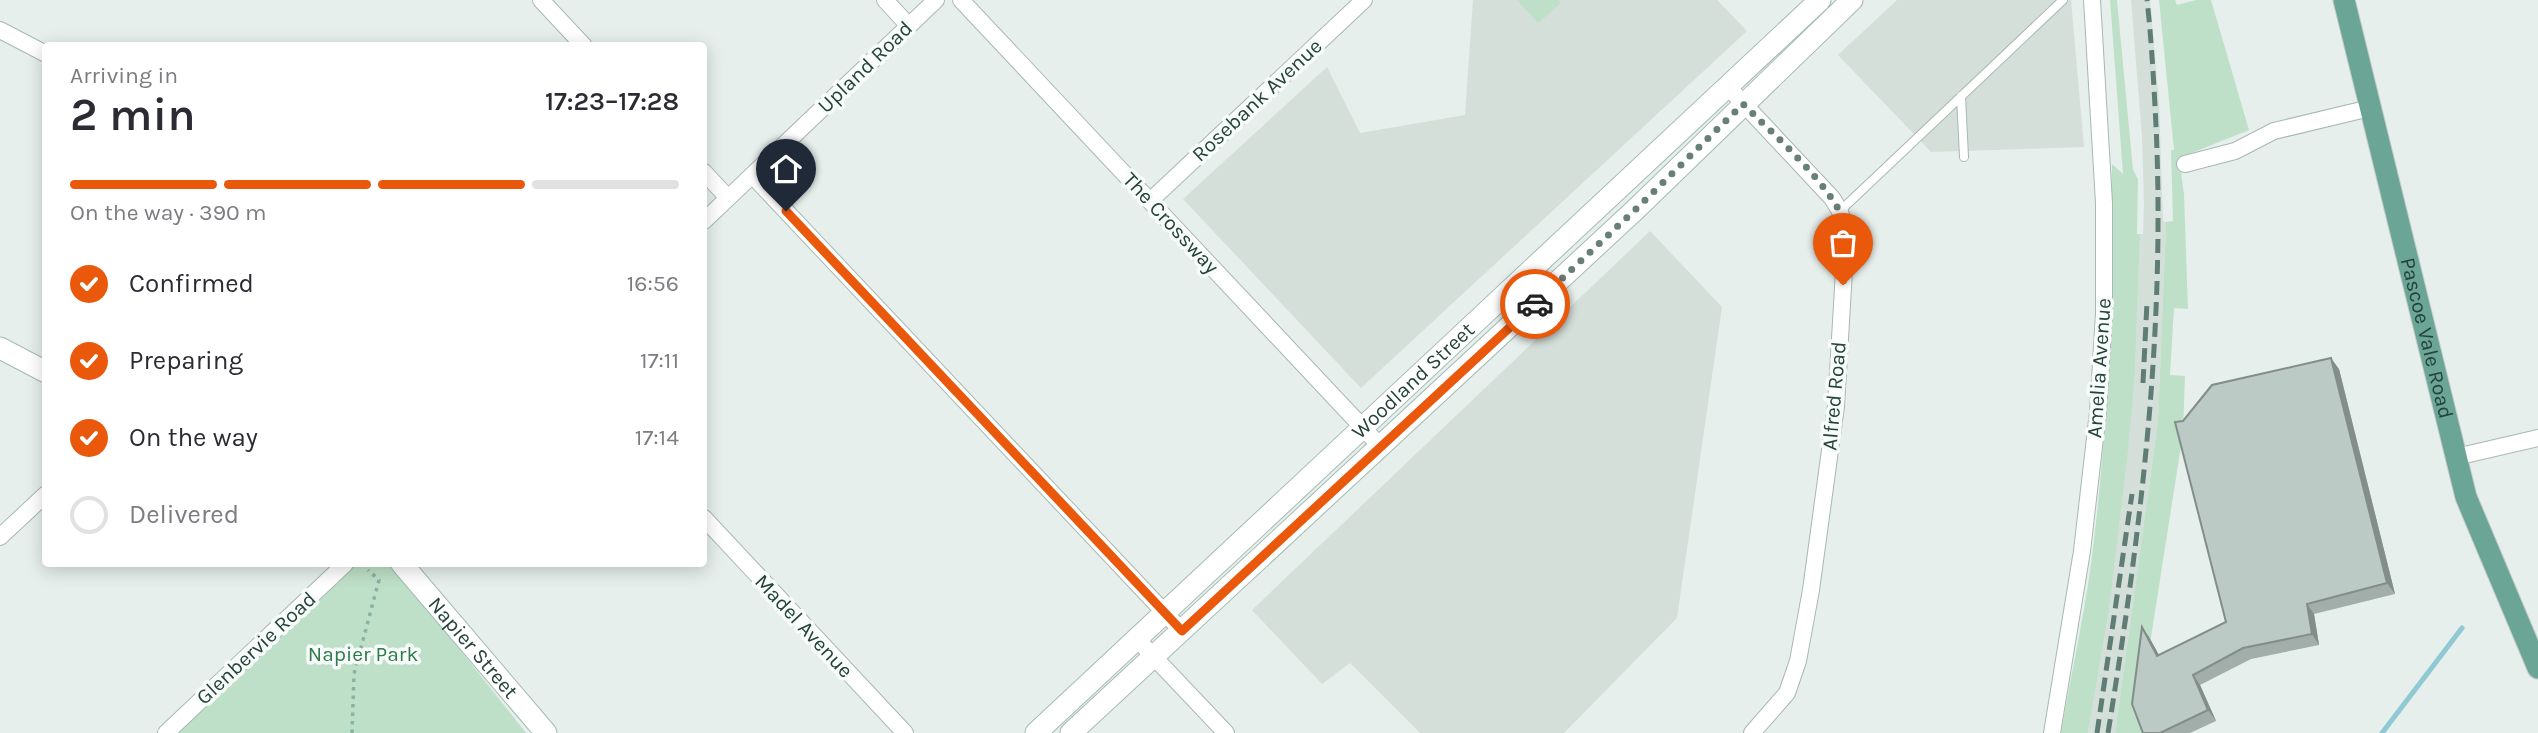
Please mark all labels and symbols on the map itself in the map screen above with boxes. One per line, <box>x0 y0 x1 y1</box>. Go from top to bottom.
street label: Upland Road <box>813 16 917 118</box>
street label: Rosebank Avenue <box>1187 34 1327 166</box>
pin <box>756 139 816 211</box>
street label: The Crossway <box>1118 167 1224 279</box>
pin <box>1813 213 1873 285</box>
street label: Pascoe Vale Road <box>2396 255 2458 421</box>
courier <box>1500 269 1570 339</box>
street label: Amelia Avenue <box>2082 297 2116 439</box>
street label: Woodland Street <box>1347 318 1479 444</box>
street label: Alfred Road <box>1817 341 1851 451</box>
street label: Madel Avenue <box>750 569 858 683</box>
street label: Glenbervie Road <box>191 587 321 709</box>
street label: Napier Street <box>423 592 523 703</box>
park label: Napier Park <box>308 642 418 666</box>

